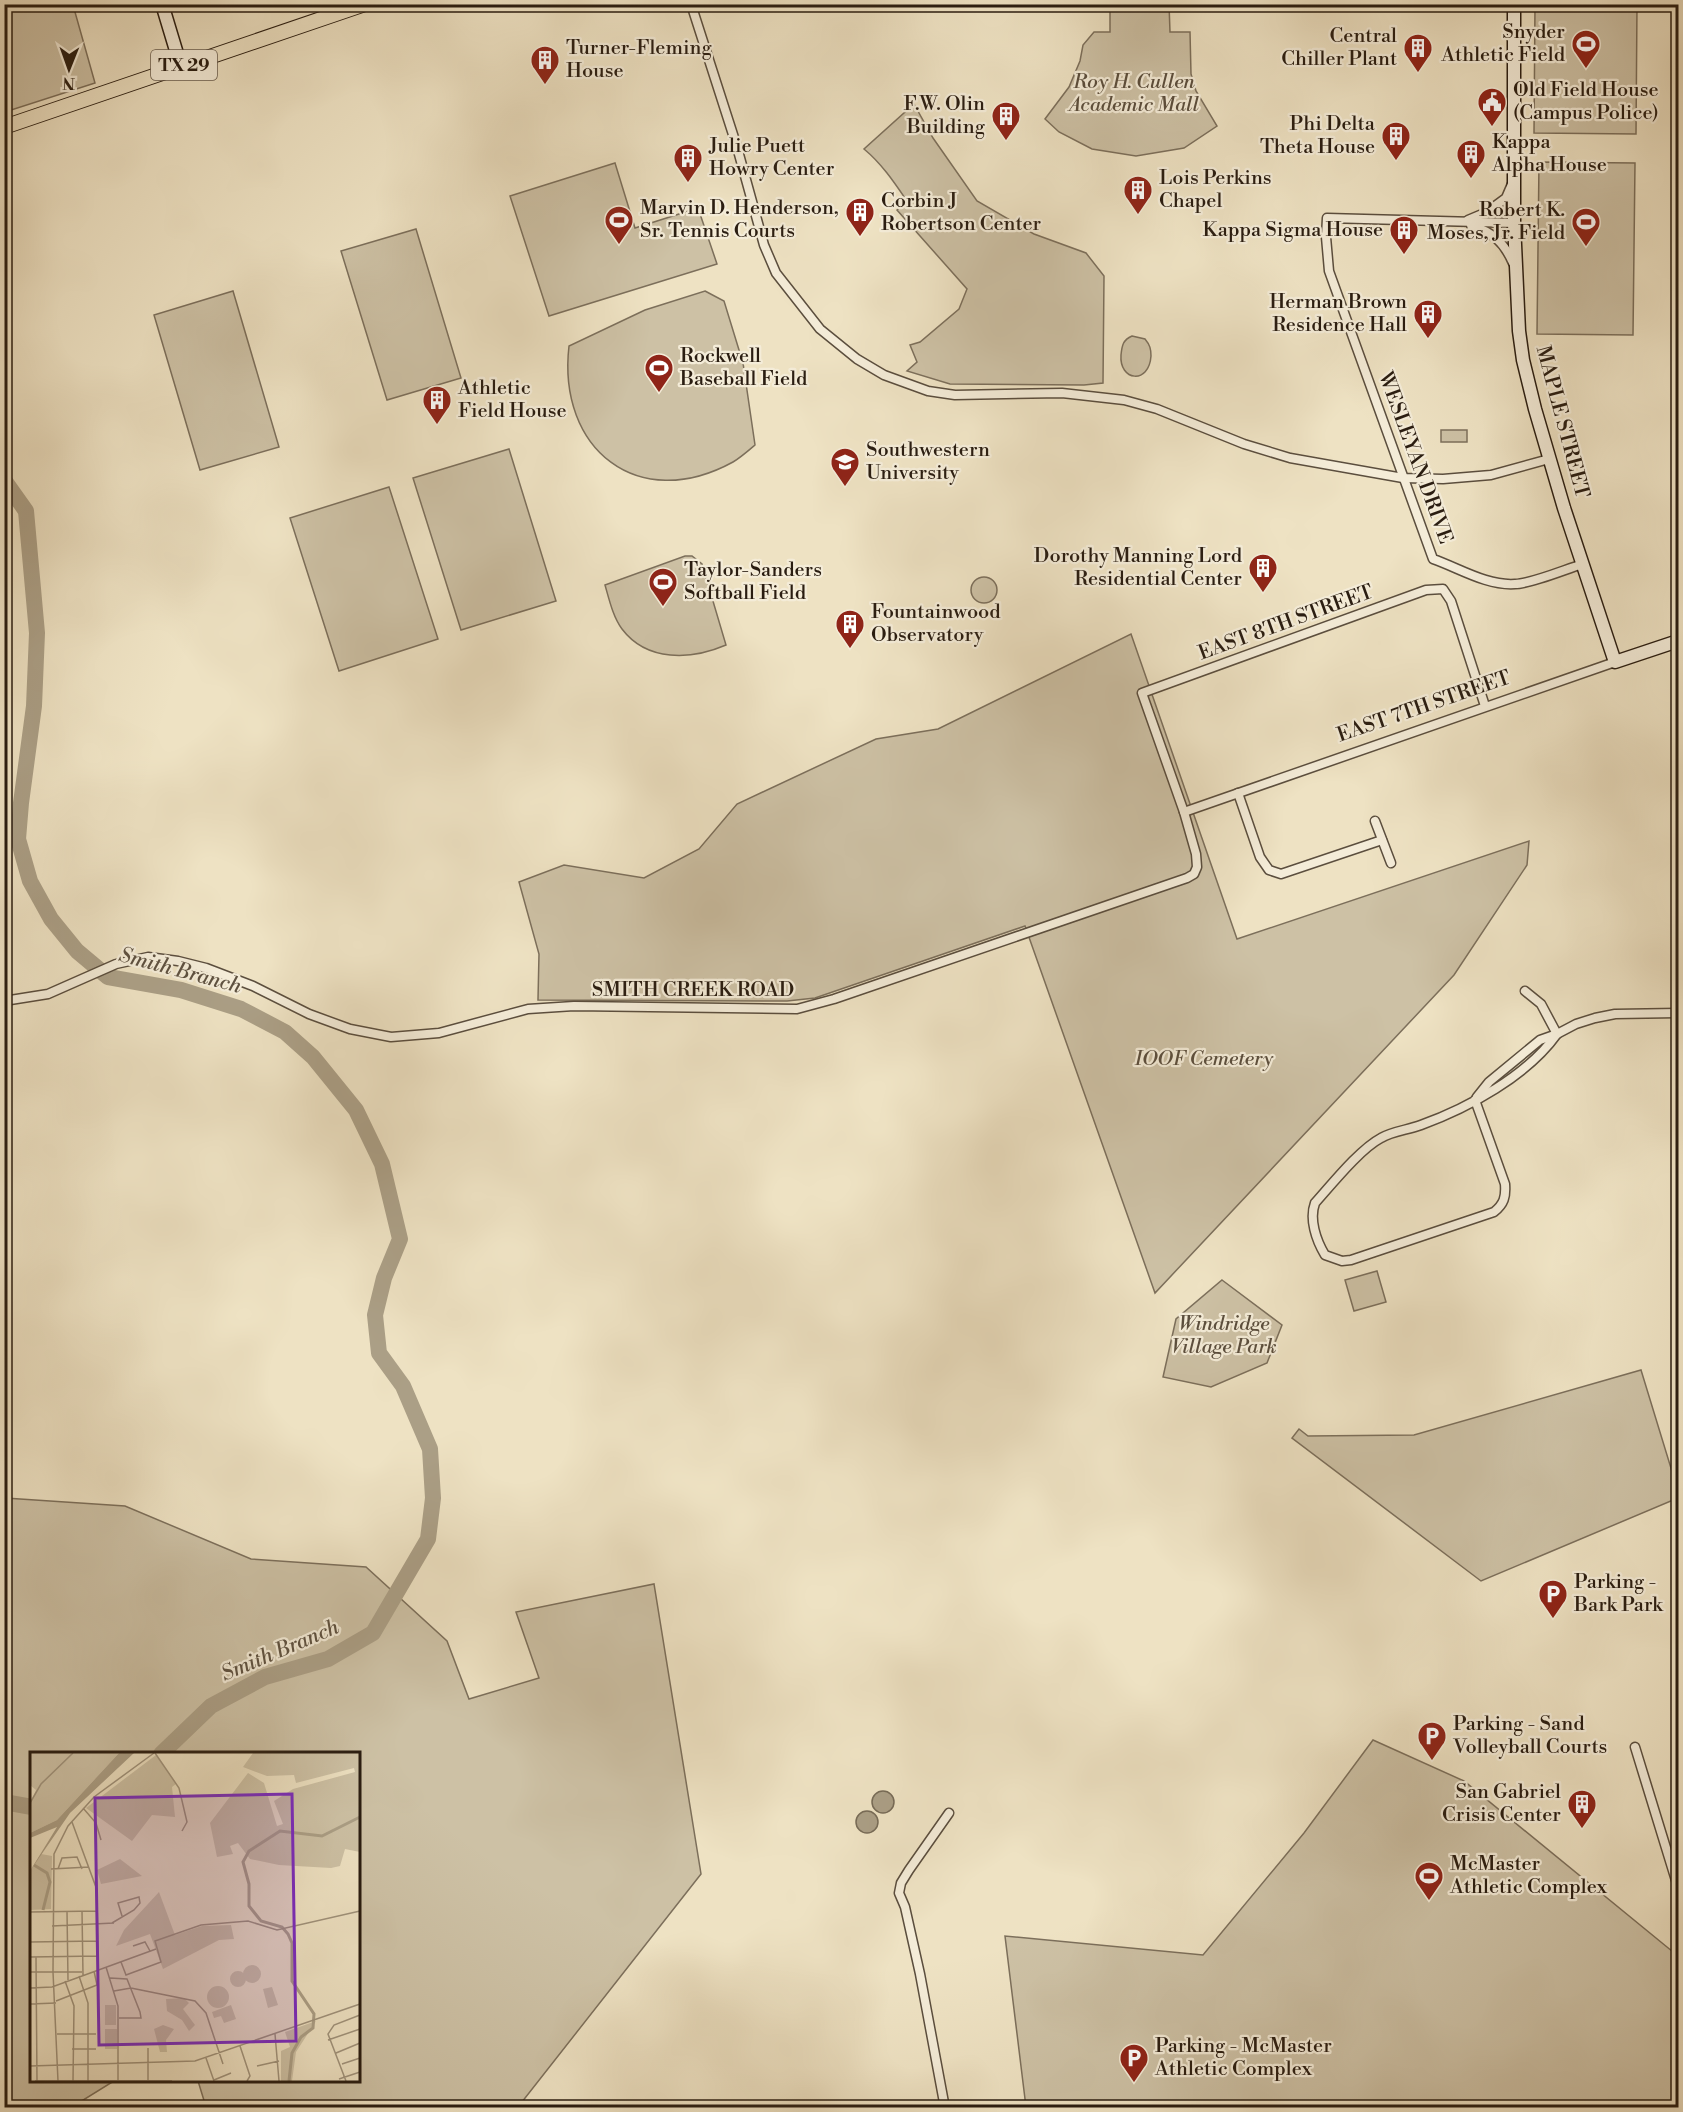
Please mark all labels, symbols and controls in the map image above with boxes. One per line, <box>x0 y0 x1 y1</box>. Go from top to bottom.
place label: Snyder Athletic Field <box>1440 20 1566 68</box>
place label: Central Chiller Plant <box>1281 24 1397 72</box>
sports icon: Snyder Athletic Field <box>1570 28 1602 70</box>
building icon: Central Chiller Plant <box>1402 32 1434 74</box>
place label: Turner-Fleming House <box>566 36 712 84</box>
north arrow <box>39 39 99 99</box>
building icon: Turner-Fleming House <box>529 44 561 86</box>
road number: TX 29 <box>151 50 217 80</box>
park label: Roy H. Cullen Academic Mall <box>1067 70 1199 118</box>
text: N <box>62 73 75 93</box>
place label: Old Field House (Campus Police) <box>1513 78 1659 126</box>
public building icon: Old Field House (Campus Police) <box>1476 86 1508 128</box>
place label: F.W. Olin Building <box>903 92 986 140</box>
building icon: F.W. Olin Building <box>990 100 1022 142</box>
place label: Phi Delta Theta House <box>1260 112 1376 160</box>
building icon: Phi Delta Theta House <box>1380 120 1412 162</box>
place label: Kappa Alpha House <box>1491 130 1607 178</box>
place label: Julie Puett Howry Center <box>708 134 835 182</box>
building icon: Kappa Alpha House <box>1455 138 1487 180</box>
building icon: Julie Puett Howry Center <box>672 142 704 184</box>
place label: Lois Perkins Chapel <box>1159 166 1272 214</box>
building icon: Lois Perkins Chapel <box>1122 174 1154 216</box>
place label: Corbin J Robertson Center <box>881 189 1041 237</box>
place label: Marvin D. Henderson, Sr. Tennis Courts <box>640 196 839 244</box>
building icon: Corbin J Robertson Center <box>844 196 876 238</box>
place label: Robert K. Moses, Jr. Field <box>1427 198 1566 246</box>
sports icon: Marvin D. Henderson, Sr. Tennis Courts <box>603 204 635 246</box>
sports icon: Robert K. Moses, Jr. Field <box>1570 206 1602 248</box>
building icon: Kappa Sigma House <box>1388 214 1420 256</box>
place label: Kappa Sigma House <box>1202 218 1383 243</box>
place label: Herman Brown Residence Hall <box>1269 290 1407 338</box>
building icon: Herman Brown Residence Hall <box>1412 298 1444 340</box>
street label: MAPLE STREET <box>1530 343 1594 501</box>
place label: Rockwell Baseball Field <box>679 344 808 392</box>
sports icon: Rockwell Baseball Field <box>643 352 675 394</box>
street label: WESLEYAN DRIVE <box>1372 368 1458 547</box>
place label: Athletic Field House <box>457 376 567 424</box>
building icon: Athletic Field House <box>421 384 453 426</box>
place label: Southwestern University <box>866 438 990 486</box>
school or university icon: Southwestern University <box>829 446 861 488</box>
place label: Dorothy Manning Lord Residential Center <box>1034 544 1243 592</box>
building icon: Dorothy Manning Lord Residential Center <box>1247 552 1279 594</box>
place label: Taylor-Sanders Softball Field <box>684 558 822 606</box>
sports icon: Taylor-Sanders Softball Field <box>647 566 679 608</box>
street label: EAST 8TH STREET <box>1195 580 1377 666</box>
place label: Fountainwood Observatory <box>871 600 1001 648</box>
building icon: Fountainwood Observatory <box>834 608 866 650</box>
street label: EAST 7TH STREET <box>1334 666 1514 748</box>
water label: Smith Branch <box>116 942 244 1000</box>
street label: SMITH CREEK ROAD <box>592 978 794 1003</box>
park label: IOOF Cemetery <box>1134 1047 1274 1072</box>
park label: Windridge Village Park <box>1171 1312 1277 1360</box>
place label: Parking - Bark Park <box>1573 1570 1664 1618</box>
parking icon: Parking - Bark Park <box>1537 1578 1569 1620</box>
water label: Smith Branch <box>217 1614 343 1688</box>
place label: Parking - Sand Volleyball Courts <box>1452 1712 1607 1760</box>
parking icon: Parking - Sand Volleyball Courts <box>1416 1720 1448 1762</box>
inset map <box>30 1752 360 2082</box>
place label: San Gabriel Crisis Center <box>1442 1780 1561 1828</box>
building icon: San Gabriel Crisis Center <box>1566 1788 1598 1830</box>
place label: McMaster Athletic Complex <box>1449 1852 1608 1900</box>
sports icon: McMaster Athletic Complex <box>1413 1860 1445 1902</box>
place label: Parking - McMaster Athletic Complex <box>1154 2034 1332 2082</box>
parking icon: Parking - McMaster Athletic Complex <box>1118 2042 1150 2084</box>

